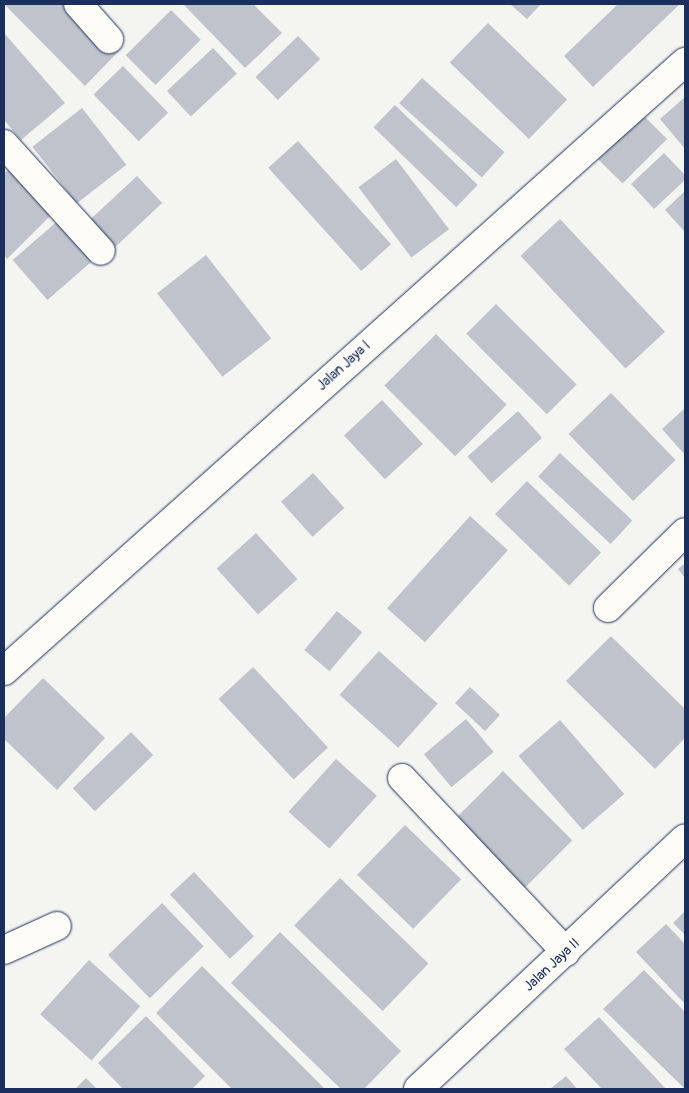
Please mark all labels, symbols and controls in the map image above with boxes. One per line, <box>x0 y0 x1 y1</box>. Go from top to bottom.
street label: Jalan Jaya I <box>314 338 374 394</box>
street label: Jalan Jaya II <box>521 935 583 995</box>

